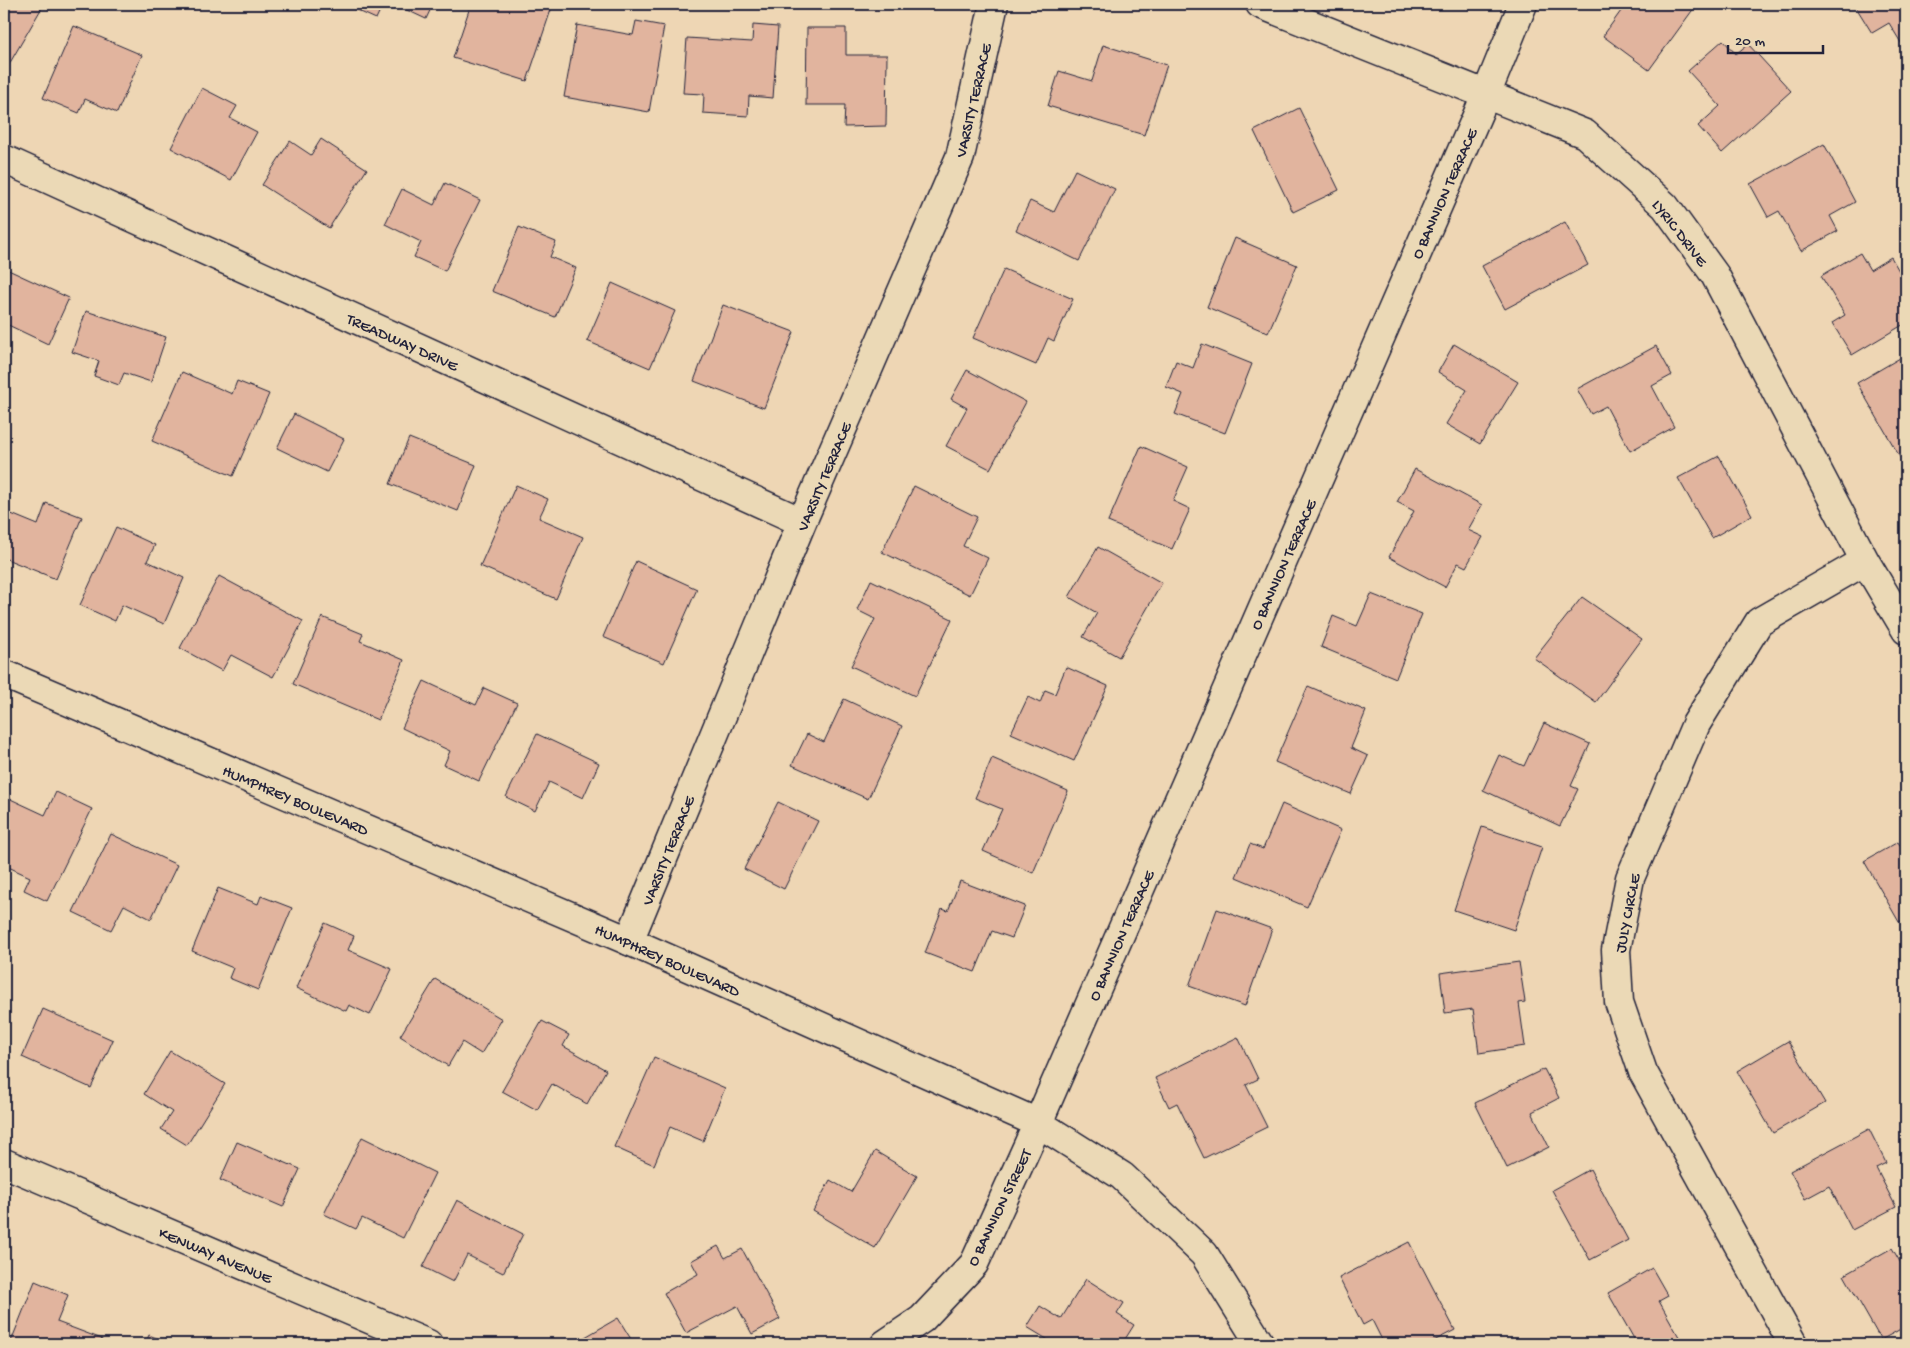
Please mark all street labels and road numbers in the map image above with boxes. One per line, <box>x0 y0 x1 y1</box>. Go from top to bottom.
street label: VARSITY TERRACE <box>953 41 998 161</box>
street label: O BANNION TERRACE <box>1409 125 1484 263</box>
street label: LYRIC DRIVE <box>1646 197 1711 272</box>
street label: TREADWAY DRIVE <box>342 311 461 378</box>
street label: VARSITY TERRACE <box>794 419 858 536</box>
street label: O BANNION TERRACE <box>1248 496 1323 634</box>
street label: HUMPHREY BOULEVARD <box>219 763 371 842</box>
street label: VARSITY TERRACE <box>639 793 701 910</box>
street label: O BANNION TERRACE <box>1086 867 1161 1005</box>
street label: JULY CIRCLE <box>1612 871 1647 955</box>
street label: HUMPHREY BOULEVARD <box>591 922 743 1003</box>
street label: O BANNION STREET <box>965 1146 1038 1270</box>
street label: KENWAY AVENUE <box>155 1225 275 1290</box>

